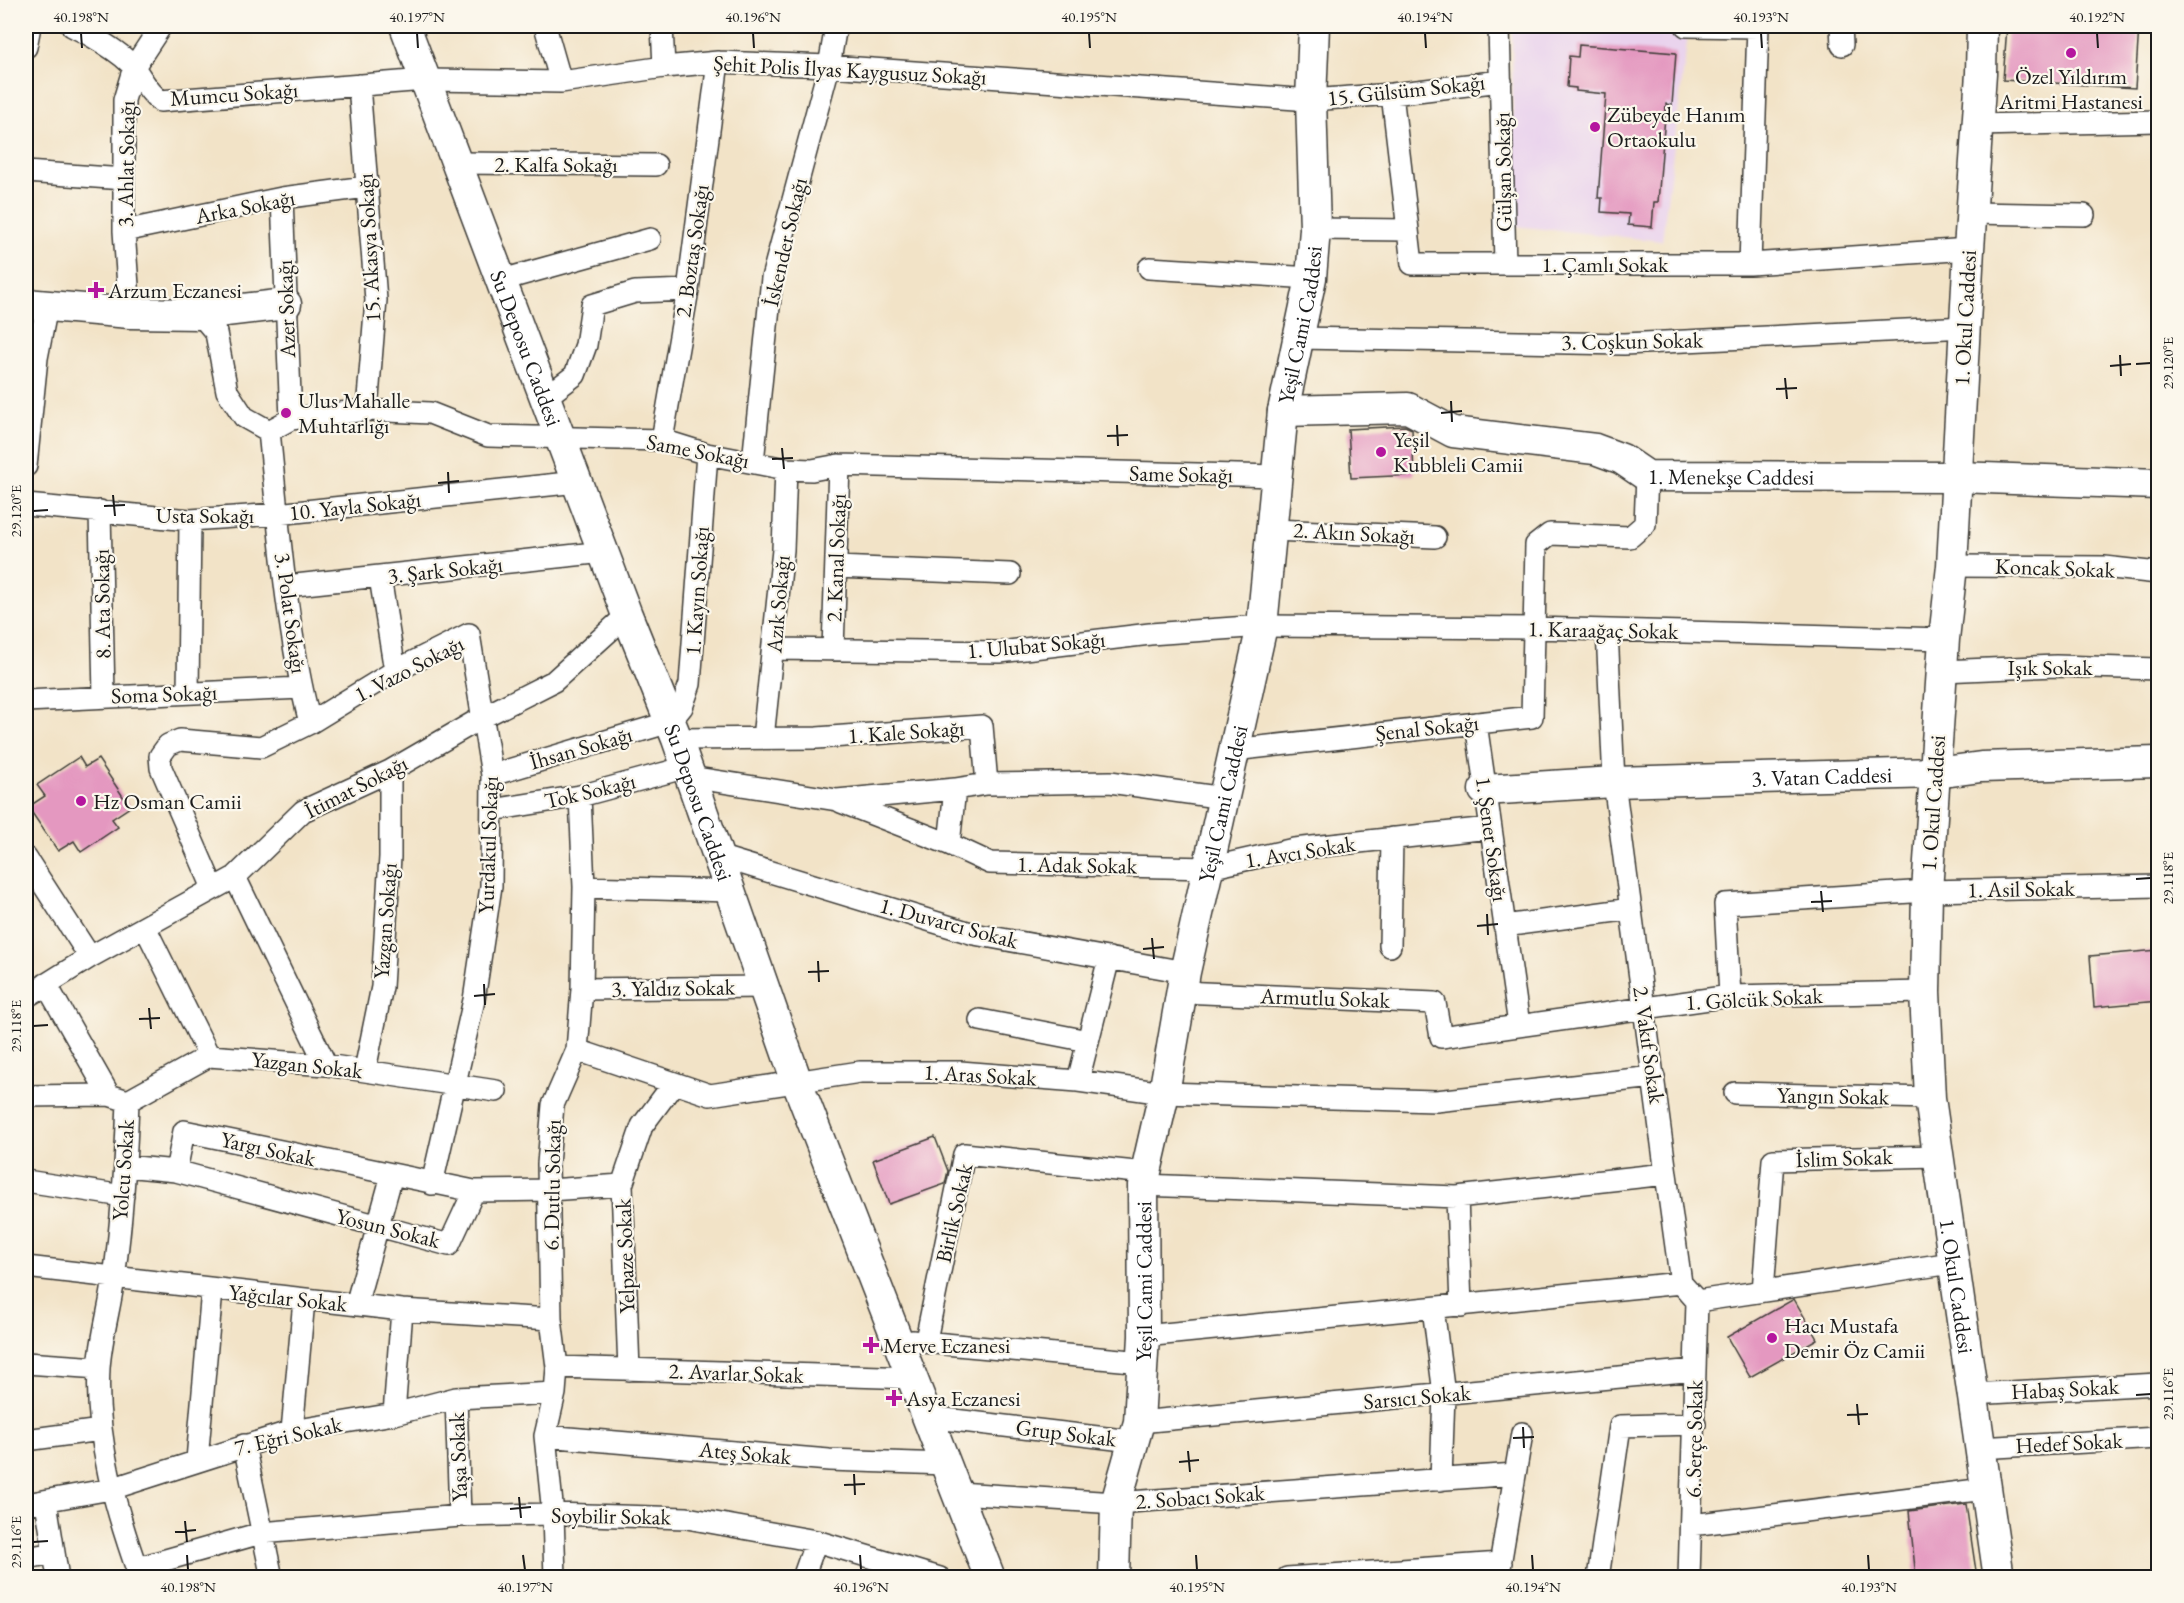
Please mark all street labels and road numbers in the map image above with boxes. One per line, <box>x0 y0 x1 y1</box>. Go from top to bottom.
street label: Şehit Polis İlyas Kaygusuz Sokağı <box>713 48 987 92</box>
street label: 15. Gülsüm Sokağı <box>1326 67 1486 113</box>
street label: Mumcu Sokağı <box>169 75 299 113</box>
street label: 3. Ahlat Sokağı <box>110 100 142 228</box>
street label: Gülşan Sokağı <box>1487 112 1519 232</box>
street label: 2. Kalfa Sokağı <box>494 150 618 179</box>
street label: 15. Akasya Sokağı <box>351 173 387 323</box>
street label: İskender Sokağı <box>756 175 814 309</box>
street label: Arka Sokağı <box>192 183 297 231</box>
street label: 2. Boztaş Sokağı <box>668 183 716 319</box>
street label: Yeşil Cami Caddesi <box>1270 245 1328 406</box>
street label: 1. Okul Caddesi <box>1947 249 1983 387</box>
street label: 1. Çamlı Sokak <box>1542 250 1669 279</box>
street label: Azer Sokağı <box>270 259 302 360</box>
street label: Su Deposu Caddesi <box>484 266 569 430</box>
street label: 3. Coşkun Sokak <box>1561 325 1704 357</box>
street label: Same Sokağı <box>644 427 752 475</box>
street label: Same Sokağı <box>1129 459 1233 489</box>
street label: 1. Menekşe Caddesi <box>1648 462 1814 491</box>
street label: 10. Yayla Sokağı <box>288 485 422 527</box>
street label: 2. Kanal Sokağı <box>819 493 853 623</box>
street label: Usta Sokağı <box>156 501 254 530</box>
street label: 2. Akın Sokağı <box>1292 515 1416 551</box>
street label: 1. Kayın Sokağı <box>678 525 716 657</box>
street label: 8. Ata Sokağı <box>87 549 117 659</box>
street label: 3. Şark Sokağı <box>386 550 504 590</box>
street label: 3. Polat Sokağı <box>268 551 314 675</box>
street label: Koncak Sokak <box>1995 551 2116 585</box>
street label: Azık Sokağı <box>759 554 797 655</box>
street label: 1. Karaağaç Sokak <box>1527 614 1679 646</box>
street label: 1. Ulubat Sokağı <box>966 624 1106 666</box>
street label: 1. Vazo Sokağı <box>349 629 469 709</box>
street label: Işık Sokak <box>2008 653 2093 682</box>
street label: Soma Sokağı <box>110 678 218 710</box>
street label: Şenal Sokağı <box>1374 708 1480 748</box>
street label: 1. Kale Sokağı <box>847 713 965 751</box>
street label: Su Deposu Caddesi <box>658 719 740 885</box>
street label: İhsan Sokağı <box>526 720 636 776</box>
street label: Yeşil Cami Caddesi <box>1191 722 1254 885</box>
street label: 1. Okul Caddesi <box>1914 734 1952 872</box>
street label: İtimat Sokağı <box>300 749 412 825</box>
street label: 3. Vatan Caddesi <box>1751 760 1893 793</box>
street label: Tok Sokağı <box>542 766 638 816</box>
street label: 1. Şener Sokağı <box>1469 775 1515 903</box>
street label: Yurdakul Sokağı <box>471 776 505 914</box>
street label: 1. Avcı Sokak <box>1243 829 1358 875</box>
street label: 1. Adak Sokak <box>1017 849 1138 881</box>
street label: Yazgan Sokağı <box>366 862 404 980</box>
street label: 1. Asil Sokak <box>1967 874 2076 904</box>
street label: 1. Duvarcı Sokak <box>877 891 1022 956</box>
street label: 3. Yaldız Sokak <box>611 972 736 1004</box>
street label: Armutlu Sokak <box>1259 981 1391 1015</box>
street label: 1. Gölcük Sokak <box>1685 981 1824 1017</box>
street label: 2. Vakıf Sokak <box>1626 984 1672 1106</box>
street label: Yazgan Sokak <box>250 1045 365 1085</box>
street label: 1. Aras Sokak <box>923 1058 1038 1092</box>
street label: Yangın Sokak <box>1777 1081 1890 1111</box>
street label: Yolcu Sokak <box>105 1118 141 1222</box>
street label: 6. Dutlu Sokağı <box>536 1119 568 1251</box>
street label: Yargı Sokak <box>218 1125 319 1173</box>
street label: İslim Sokak <box>1795 1142 1894 1174</box>
street label: Birlik Sokak <box>928 1160 980 1266</box>
street label: Yelpaze Sokak <box>608 1197 642 1314</box>
street label: Yosun Sokak <box>333 1201 444 1255</box>
street label: Yeşil Cami Caddesi <box>1128 1201 1159 1362</box>
street label: 1. Okul Caddesi <box>1933 1217 1981 1356</box>
street label: Yağcılar Sokak <box>227 1277 349 1319</box>
street label: 2. Avarlar Sokak <box>668 1356 805 1390</box>
street label: Habaş Sokak <box>2010 1372 2120 1406</box>
street label: Sarsıcı Sokak <box>1362 1378 1472 1416</box>
street label: 6. Serçe Sokak <box>1678 1379 1710 1498</box>
street label: 7. Eğri Sokak <box>231 1409 345 1462</box>
street label: Yaşa Sokak <box>442 1411 474 1502</box>
street label: Grup Sokak <box>1014 1412 1119 1454</box>
street label: Hedef Sokak <box>2015 1426 2124 1460</box>
street label: Ateş Sokak <box>697 1434 793 1472</box>
street label: 2. Sobacı Sokak <box>1134 1478 1266 1516</box>
street label: Soybilir Sokak <box>551 1500 672 1532</box>

